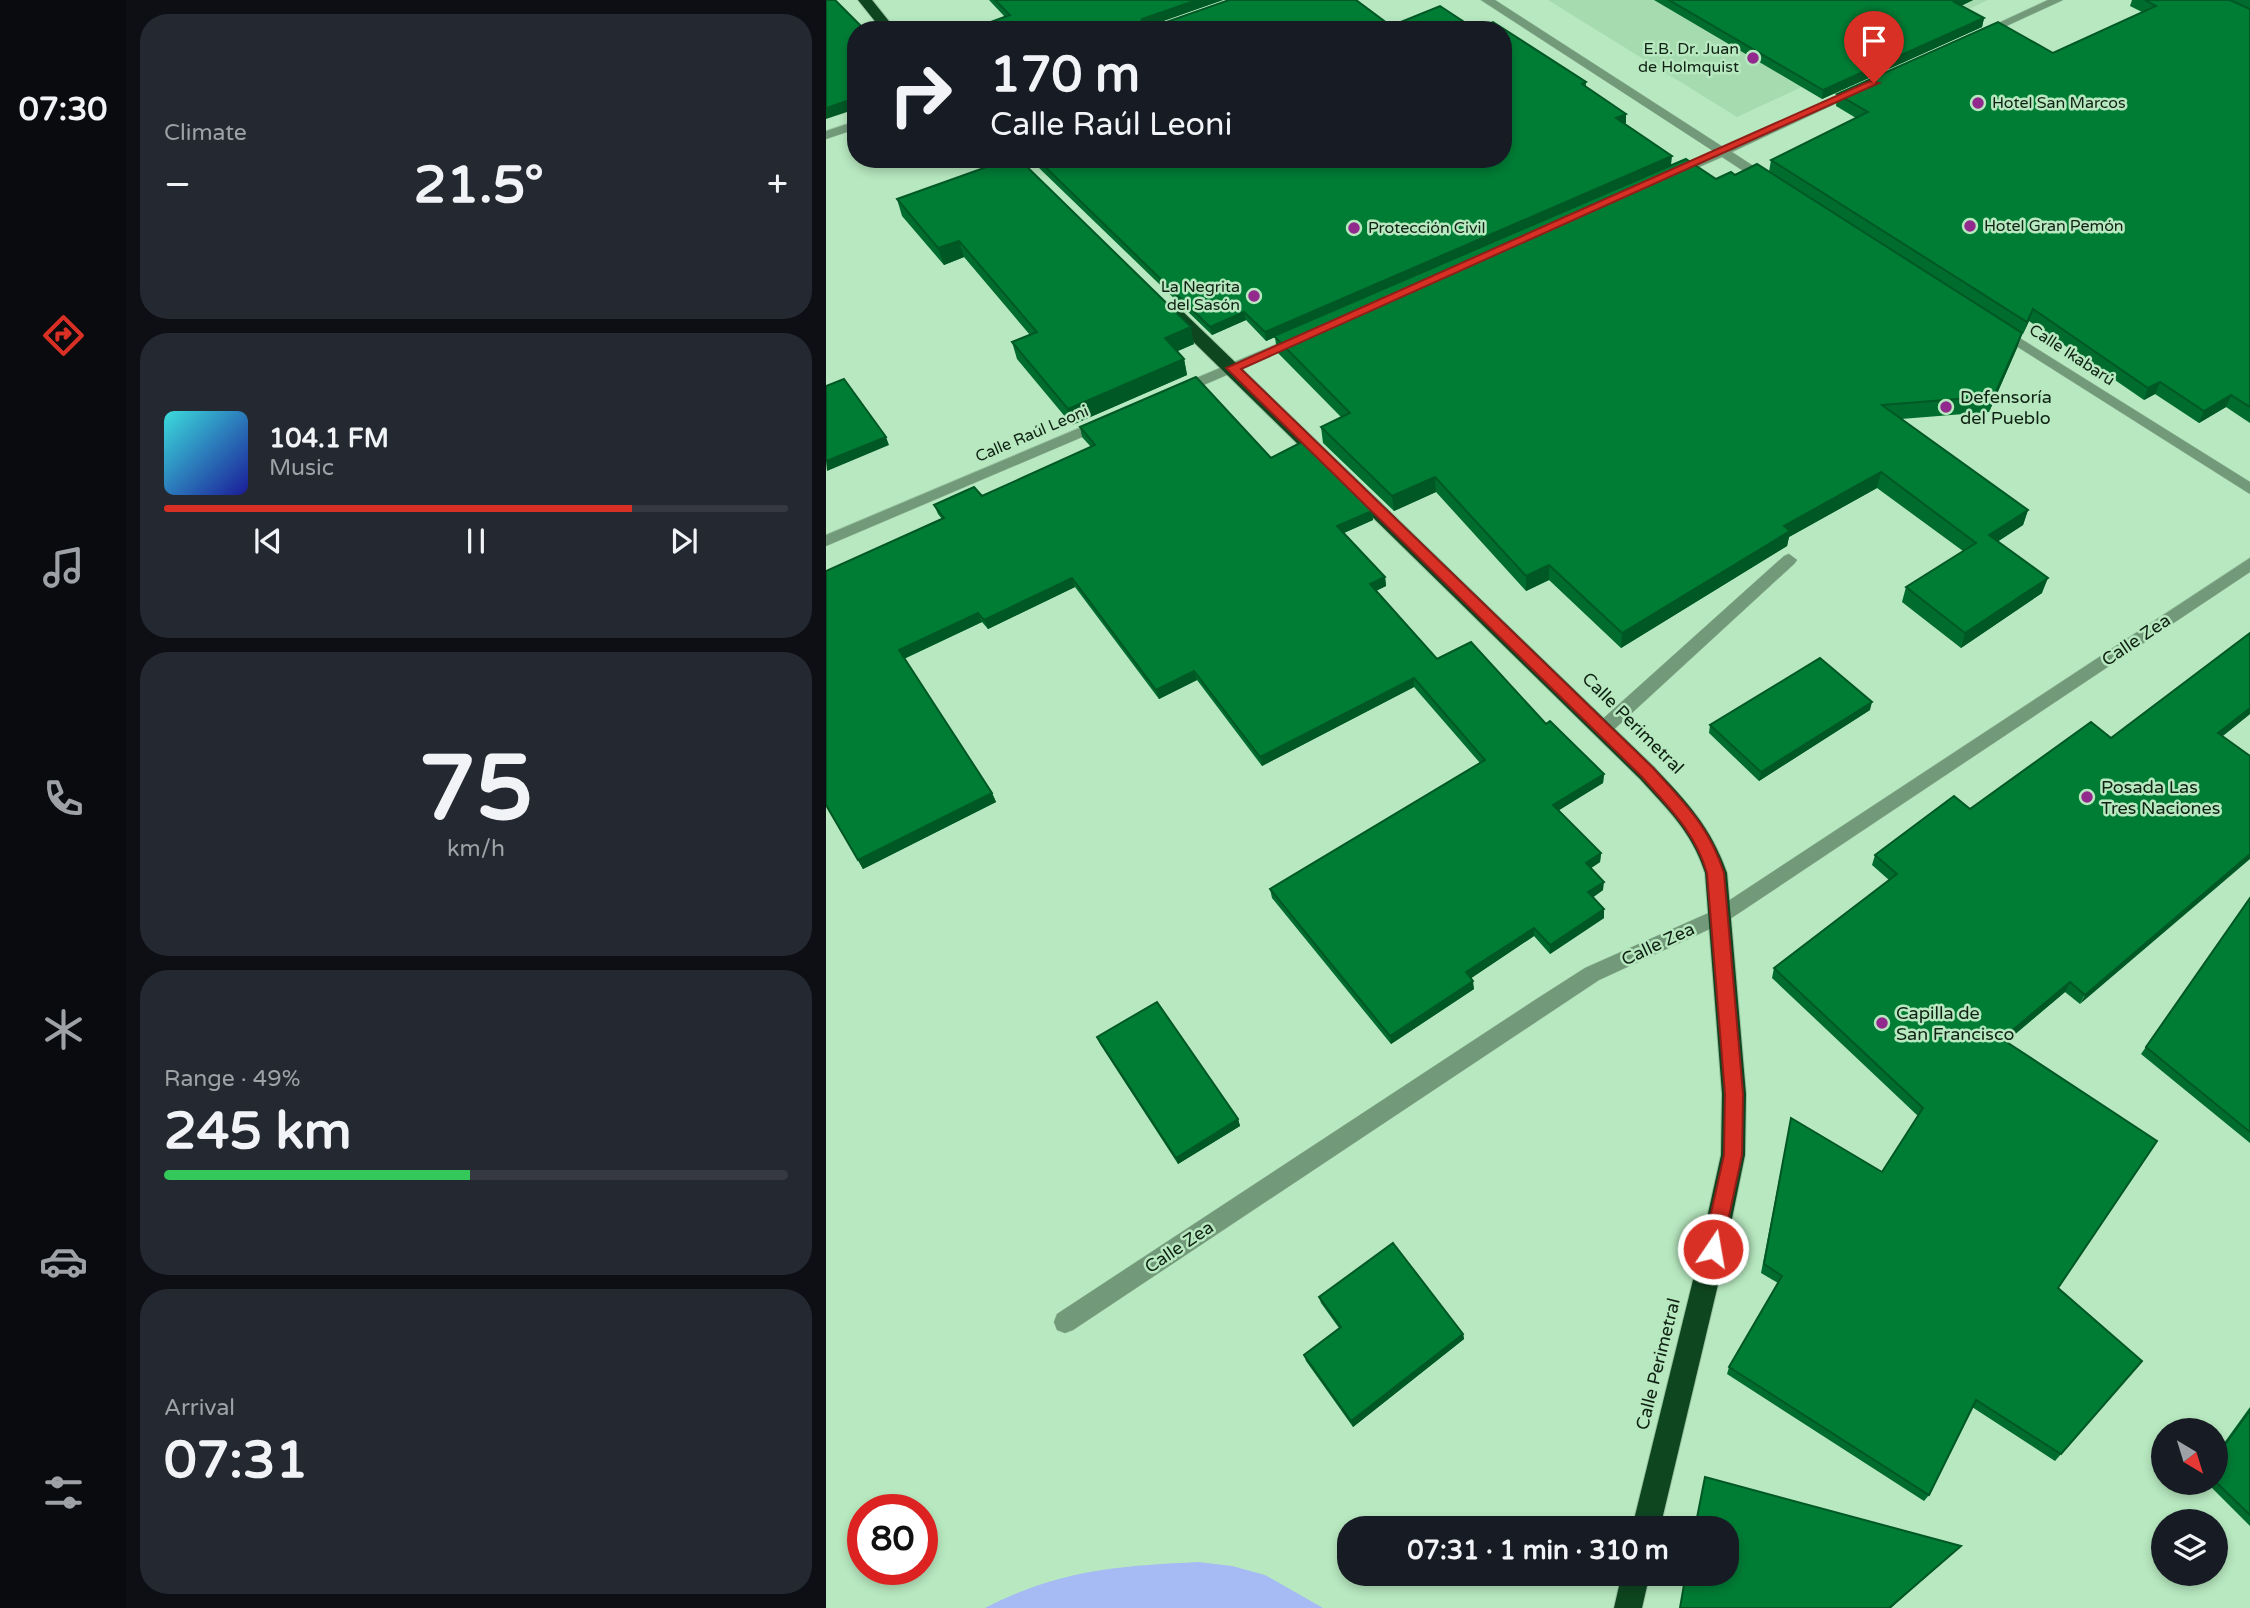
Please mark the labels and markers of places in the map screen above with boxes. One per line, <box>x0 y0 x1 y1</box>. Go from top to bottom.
pin <box>1844 11 1904 83</box>
place label: E.B. Dr. Juan de Holmquist <box>1638 39 1739 77</box>
marker: E.B. Dr. Juan de Holmquist <box>1745 50 1761 66</box>
place label: Hotel San Marcos <box>1992 93 2126 113</box>
marker: Hotel San Marcos <box>1970 95 1986 111</box>
place label: Hotel Gran Pemón <box>1984 216 2124 236</box>
place label: Protección Civil <box>1368 218 1485 238</box>
marker: Hotel Gran Pemón <box>1962 218 1978 234</box>
marker: Protección Civil <box>1346 220 1362 236</box>
place label: La Negrita del Sasón <box>1161 277 1240 315</box>
marker: La Negrita del Sasón <box>1246 288 1262 304</box>
place label: Defensoría del Pueblo <box>1960 386 2052 429</box>
marker: Defensoría del Pueblo <box>1938 399 1954 415</box>
place label: Posada Las Tres Naciones <box>2101 776 2220 819</box>
marker: Posada Las Tres Naciones <box>2079 789 2095 805</box>
place label: Capilla de San Francisco <box>1896 1002 2015 1045</box>
marker: Capilla de San Francisco <box>1874 1015 1890 1031</box>

